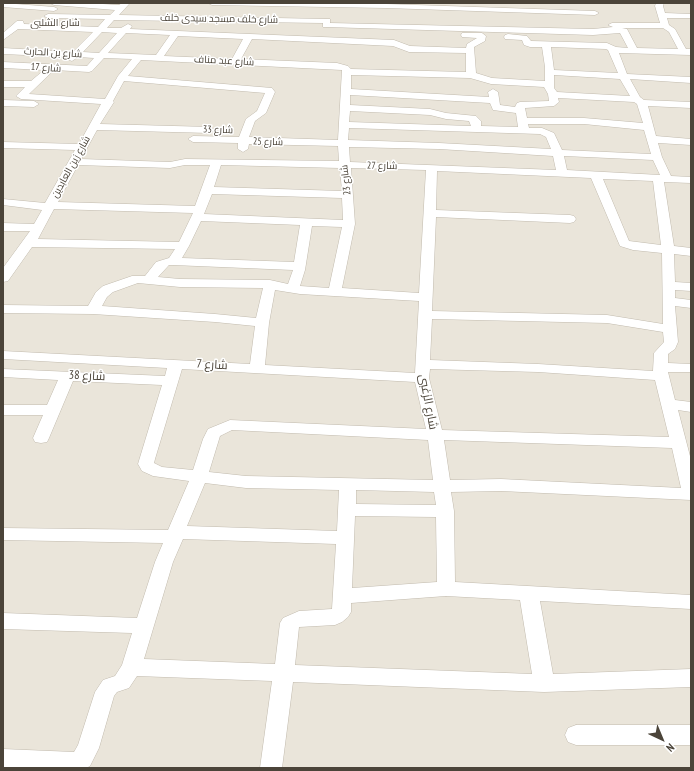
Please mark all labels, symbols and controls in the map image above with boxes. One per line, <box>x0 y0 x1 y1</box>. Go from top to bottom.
street label: شارع خلف مسجد سيدى خلف <box>160 12 278 26</box>
street label: شارع الشلبى <box>30 17 80 29</box>
street label: شارع بن الحارث <box>24 45 82 61</box>
street label: شارع عبد مناف <box>193 53 255 69</box>
street label: شارع 17 <box>30 61 62 75</box>
street label: شارع 33 <box>203 123 233 137</box>
street label: شارع زين العابدين <box>49 134 93 200</box>
street label: شارع 25 <box>253 135 283 149</box>
street label: شارع 27 <box>367 160 397 172</box>
street label: شارع 23 <box>338 164 354 196</box>
street label: شارع 7 <box>196 357 228 373</box>
street label: شارع 38 <box>68 368 106 384</box>
street label: شارع الزغبى <box>416 373 440 431</box>
north arrow <box>642 719 682 759</box>
text: N <box>663 741 677 755</box>

